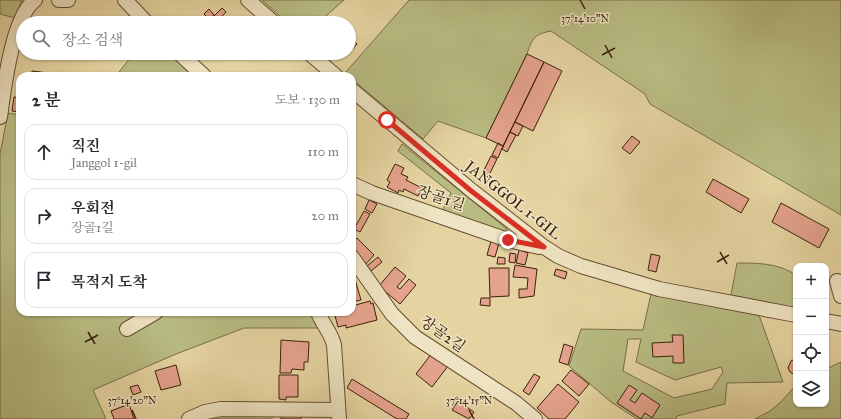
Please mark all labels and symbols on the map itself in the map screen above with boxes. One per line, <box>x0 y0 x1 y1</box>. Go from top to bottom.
text: 37°14'10"N <box>561 13 609 25</box>
route start <box>378 111 396 129</box>
street label: JANGGOL 1-GIL <box>459 156 565 244</box>
street label: 장골1길 <box>415 182 467 214</box>
route end <box>499 231 517 249</box>
street label: 장골2길 <box>417 312 469 356</box>
text: 37°14'20"N <box>108 395 157 407</box>
text: 37°14'15"N <box>446 395 493 407</box>

